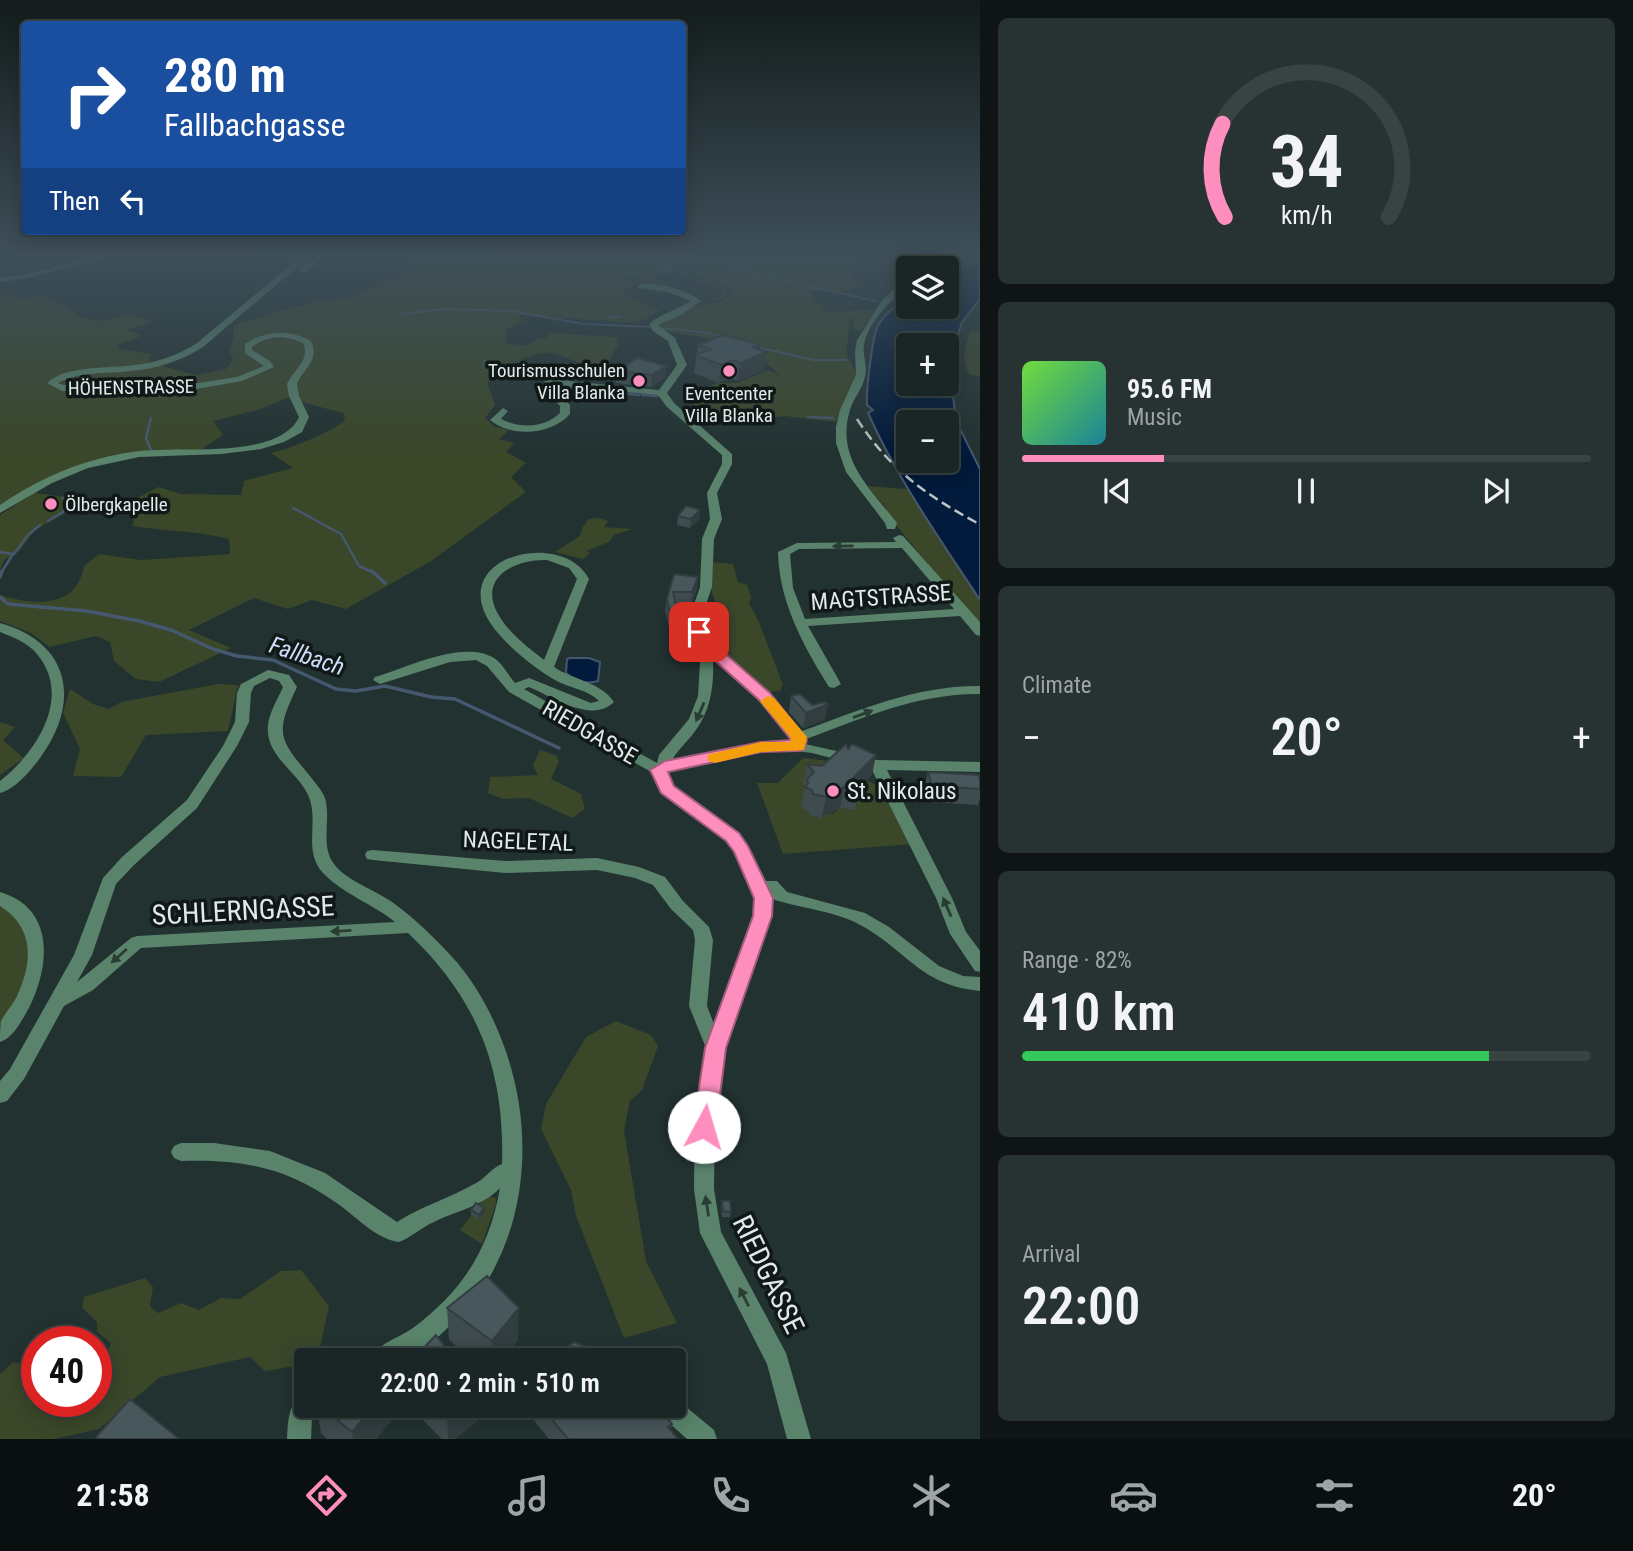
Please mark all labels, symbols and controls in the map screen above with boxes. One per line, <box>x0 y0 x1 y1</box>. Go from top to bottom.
text: 280 m <box>164 47 286 104</box>
icon: right <box>49 49 140 140</box>
text: Fallbachgasse <box>164 106 346 144</box>
text: 34 <box>1270 119 1343 205</box>
icon: left <box>114 182 152 220</box>
text: Then <box>49 186 100 216</box>
text: km/h <box>1281 201 1332 230</box>
map controls <box>896 256 959 473</box>
button: layers <box>896 256 959 319</box>
button: + <box>896 333 959 396</box>
place label: Tourismusschulen Villa Blanka <box>488 359 625 404</box>
marker: Eventcenter Villa Blanka <box>721 363 737 379</box>
marker: Tourismusschulen Villa Blanka <box>631 373 647 389</box>
text: 95.6 FM <box>1127 374 1212 404</box>
street label: HÖHENSTRASSE <box>68 375 194 400</box>
place label: Eventcenter Villa Blanka <box>685 382 773 427</box>
text: Music <box>1127 404 1182 431</box>
button: − <box>896 410 959 473</box>
icon: previous <box>1098 472 1136 510</box>
icon: pause <box>1287 472 1325 510</box>
icon: next <box>1477 472 1515 510</box>
place label: Ölbergkapelle <box>65 493 168 516</box>
marker: Ölbergkapelle <box>43 496 59 512</box>
one-way arrow <box>832 540 854 551</box>
street label: MAGTSTRASSE <box>810 579 952 616</box>
pin <box>669 602 729 662</box>
icon: arrive <box>680 613 718 651</box>
water label: Fallbach <box>266 631 348 681</box>
text: Climate <box>1022 672 1092 699</box>
street label: RIEDGASSE <box>538 695 642 770</box>
one-way arrow <box>694 702 706 722</box>
text: 20° <box>1270 707 1343 768</box>
one-way arrow <box>853 709 874 720</box>
text: − <box>1022 716 1041 760</box>
text: + <box>1572 716 1591 760</box>
place label: St. Nikolaus <box>847 778 956 805</box>
marker: St. Nikolaus <box>825 783 841 799</box>
street label: NAGELETAL <box>462 826 574 857</box>
street label: SCHLERNGASSE <box>151 889 335 932</box>
one-way arrow <box>942 896 953 917</box>
one-way arrow <box>330 925 352 936</box>
text: Range · 82% <box>1022 947 1132 974</box>
one-way arrow <box>110 948 128 964</box>
text: 410 km <box>1022 982 1176 1043</box>
position arrow <box>667 1090 741 1164</box>
one-way arrow <box>701 1195 712 1217</box>
street label: RIEDGASSE <box>726 1210 811 1339</box>
text: Arrival <box>1022 1241 1081 1268</box>
text: 22:00 <box>1022 1276 1140 1337</box>
one-way arrow <box>739 1287 750 1307</box>
speed limit sign: 40 <box>21 1326 112 1417</box>
text: 22:00 · 2 min · 510 m <box>380 1368 600 1398</box>
icon: directions <box>302 1471 351 1520</box>
icon: music <box>504 1471 553 1520</box>
icon: phone <box>706 1471 755 1520</box>
icon: climate <box>907 1471 956 1520</box>
icon: car <box>1109 1471 1158 1520</box>
icon: filters <box>1310 1471 1359 1520</box>
text: 21:58 <box>76 1476 150 1514</box>
text: 20° <box>1512 1476 1557 1514</box>

